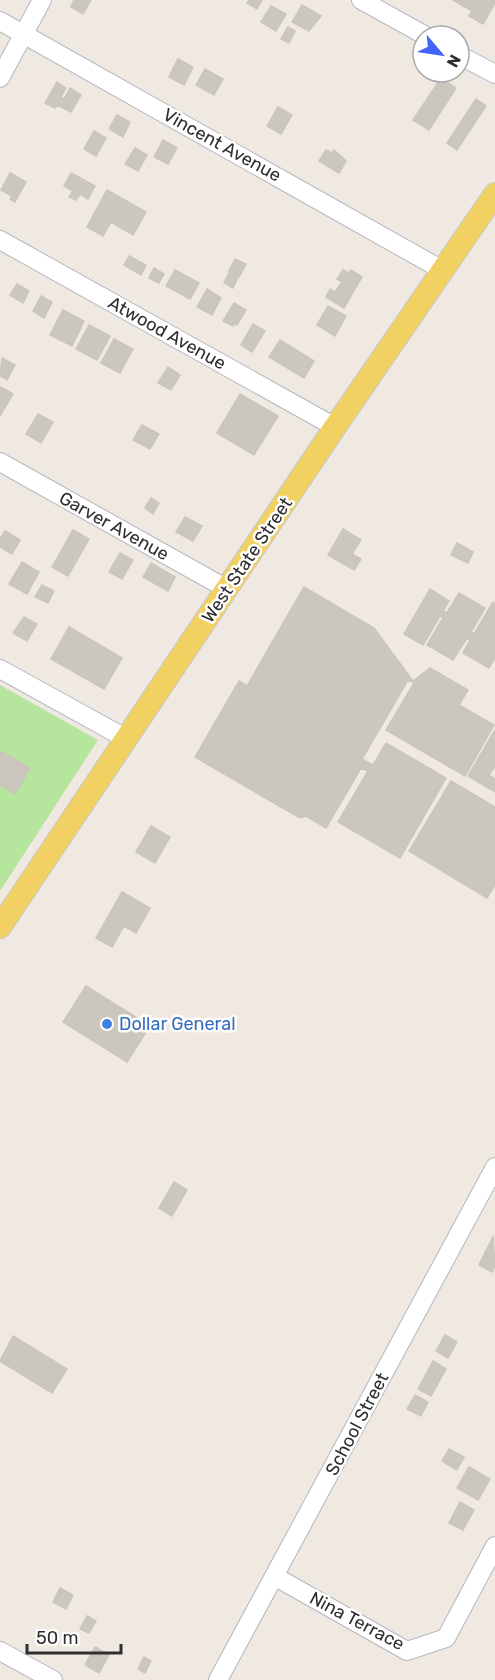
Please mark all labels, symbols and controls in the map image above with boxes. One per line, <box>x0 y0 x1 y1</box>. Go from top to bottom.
north arrow <box>411 24 471 84</box>
text: N <box>443 51 465 71</box>
street label: Vincent Avenue <box>159 103 285 187</box>
street label: Atwood Avenue <box>104 292 230 374</box>
street label: Garver Avenue <box>55 487 173 565</box>
street label: West State Street <box>197 493 297 627</box>
place label: Dollar General <box>119 1013 236 1035</box>
marker: Dollar General <box>100 1017 114 1031</box>
street label: School Street <box>321 1369 393 1479</box>
street label: Nina Terrace <box>306 1587 408 1655</box>
scale bar <box>27 1617 122 1655</box>
text: 50 m <box>36 1627 79 1649</box>

